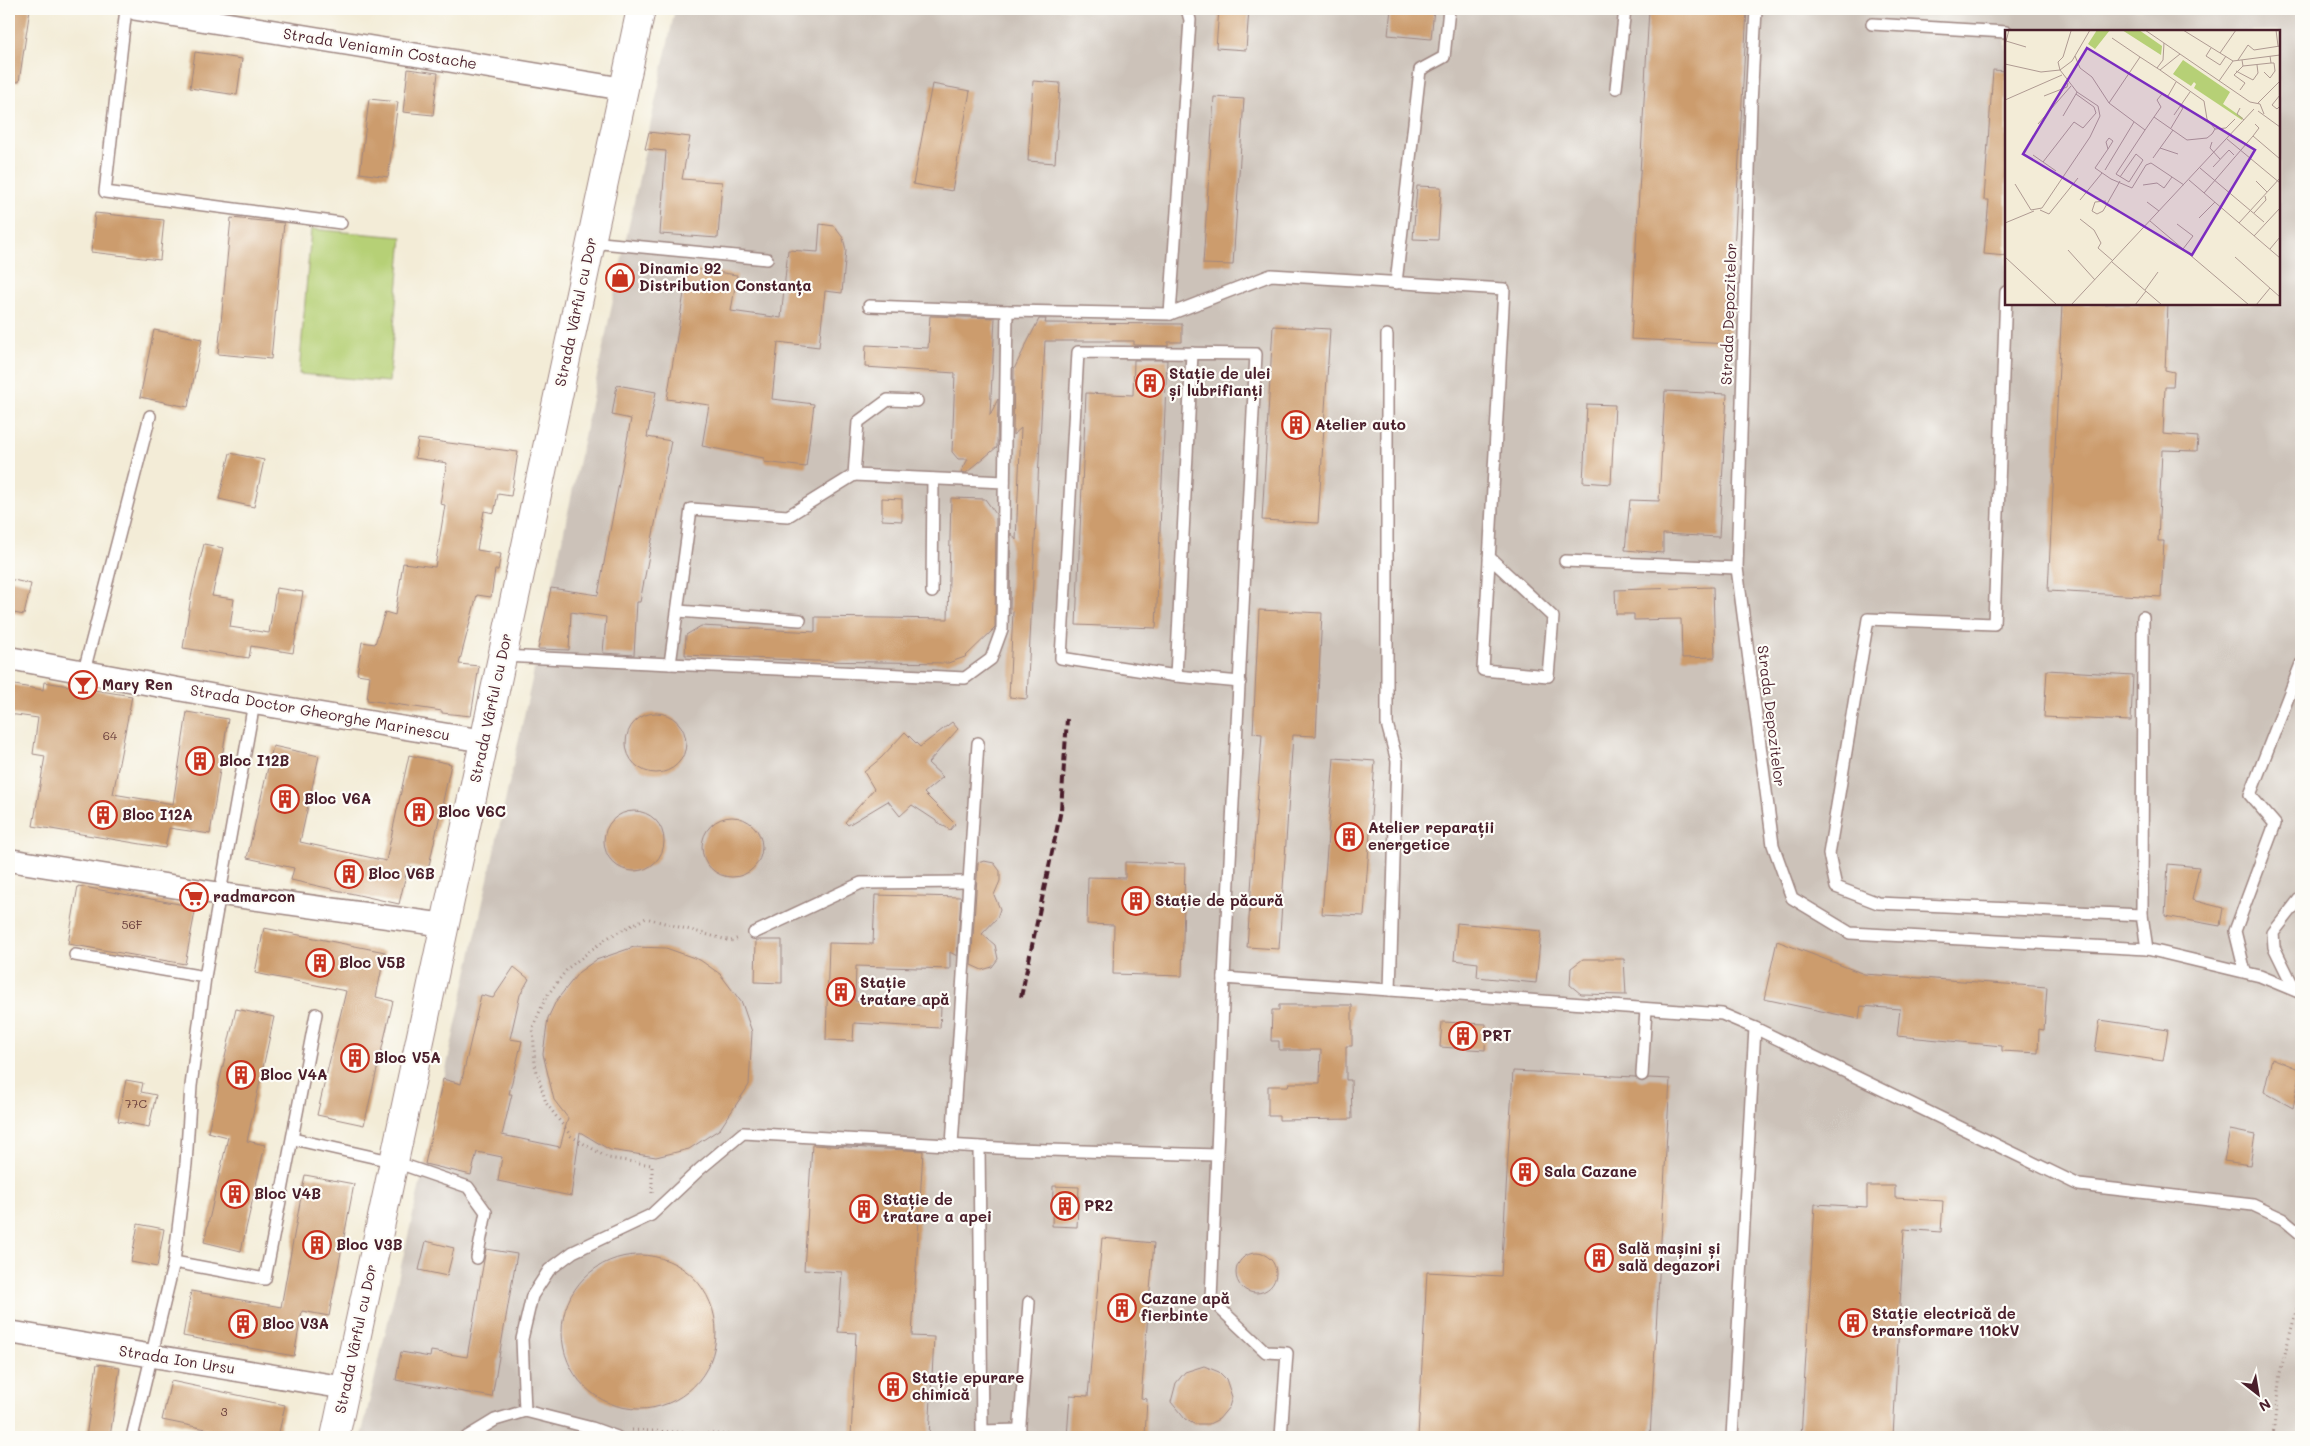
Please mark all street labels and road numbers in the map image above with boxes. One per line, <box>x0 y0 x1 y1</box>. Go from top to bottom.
street label: Strada Veniamin Costache <box>282 23 478 73</box>
street label: Strada Vârful cu Dor <box>549 235 601 388</box>
street label: Strada Depozitelor <box>1716 242 1740 385</box>
street label: Strada Vârful cu Dor <box>464 631 516 784</box>
street label: Strada Depozitelor <box>1753 644 1791 788</box>
street label: Strada Doctor Gheorghe Marinescu <box>189 679 452 745</box>
street label: Strada Vârful cu Dor <box>329 1262 381 1415</box>
street label: Strada Ion Ursu <box>118 1340 237 1378</box>

